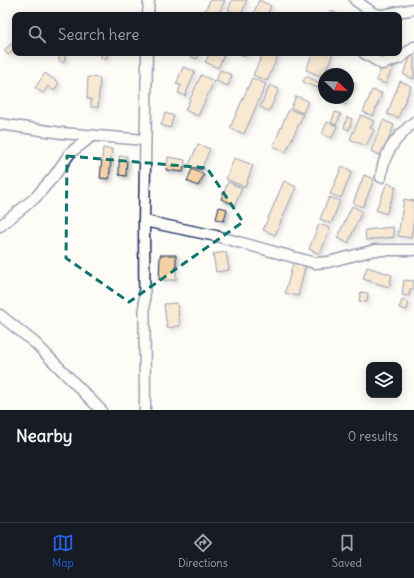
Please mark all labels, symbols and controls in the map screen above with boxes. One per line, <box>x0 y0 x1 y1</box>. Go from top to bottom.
search box <box>12 12 402 56</box>
icon: search <box>26 23 48 45</box>
text: Search here <box>58 25 139 44</box>
north arrow <box>318 68 354 104</box>
map controls <box>366 362 402 398</box>
button: layers <box>366 362 402 398</box>
text: Nearby <box>16 425 72 447</box>
text: 0 results <box>348 428 398 445</box>
tab: Map <box>52 532 74 570</box>
tab: Directions <box>178 532 228 570</box>
tab: Saved <box>332 532 362 570</box>

